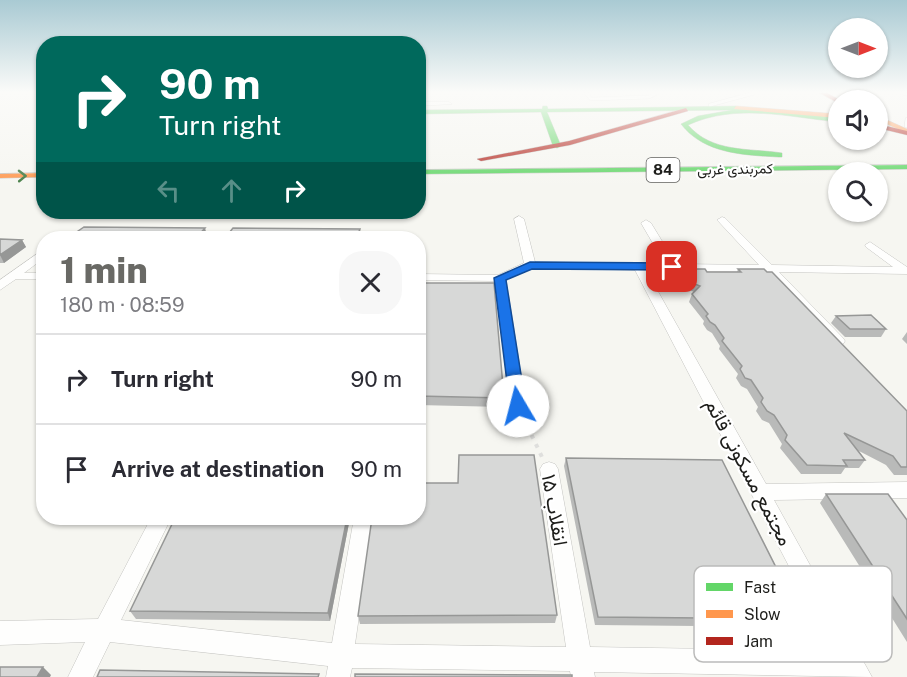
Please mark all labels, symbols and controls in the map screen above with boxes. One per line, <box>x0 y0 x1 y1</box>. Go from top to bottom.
north arrow <box>828 18 888 78</box>
map controls <box>828 18 888 222</box>
text: 90 m <box>159 59 261 108</box>
icon: right <box>60 60 138 138</box>
button: sound <box>828 90 888 150</box>
text: Turn right <box>159 109 282 141</box>
road number: 84 <box>646 158 680 182</box>
street label: کمربندی غربی <box>697 160 773 179</box>
button: search <box>828 162 888 222</box>
one-way arrow <box>17 170 26 182</box>
icon: left <box>152 174 185 207</box>
icon: ahead <box>215 174 248 207</box>
icon: right <box>278 174 311 207</box>
pin <box>646 241 697 292</box>
text: 1 min <box>60 249 148 291</box>
icon: arrive <box>655 250 688 283</box>
button: close <box>339 251 402 314</box>
text: 180 m · 08:59 <box>60 293 184 317</box>
icon: right <box>60 363 93 396</box>
text: Turn right <box>111 366 214 392</box>
text: 90 m <box>351 366 402 392</box>
position arrow <box>486 374 550 438</box>
street label: مجتمع مسکونی قائم <box>698 394 798 551</box>
icon: arrive <box>60 453 93 486</box>
text: Arrive at destination <box>111 456 324 482</box>
text: 90 m <box>351 456 402 482</box>
street label: انقلاب ۱۵ <box>537 472 573 548</box>
legend <box>694 566 892 662</box>
text: Fast <box>744 578 776 597</box>
text: Slow <box>744 605 781 624</box>
text: Jam <box>744 632 773 651</box>

